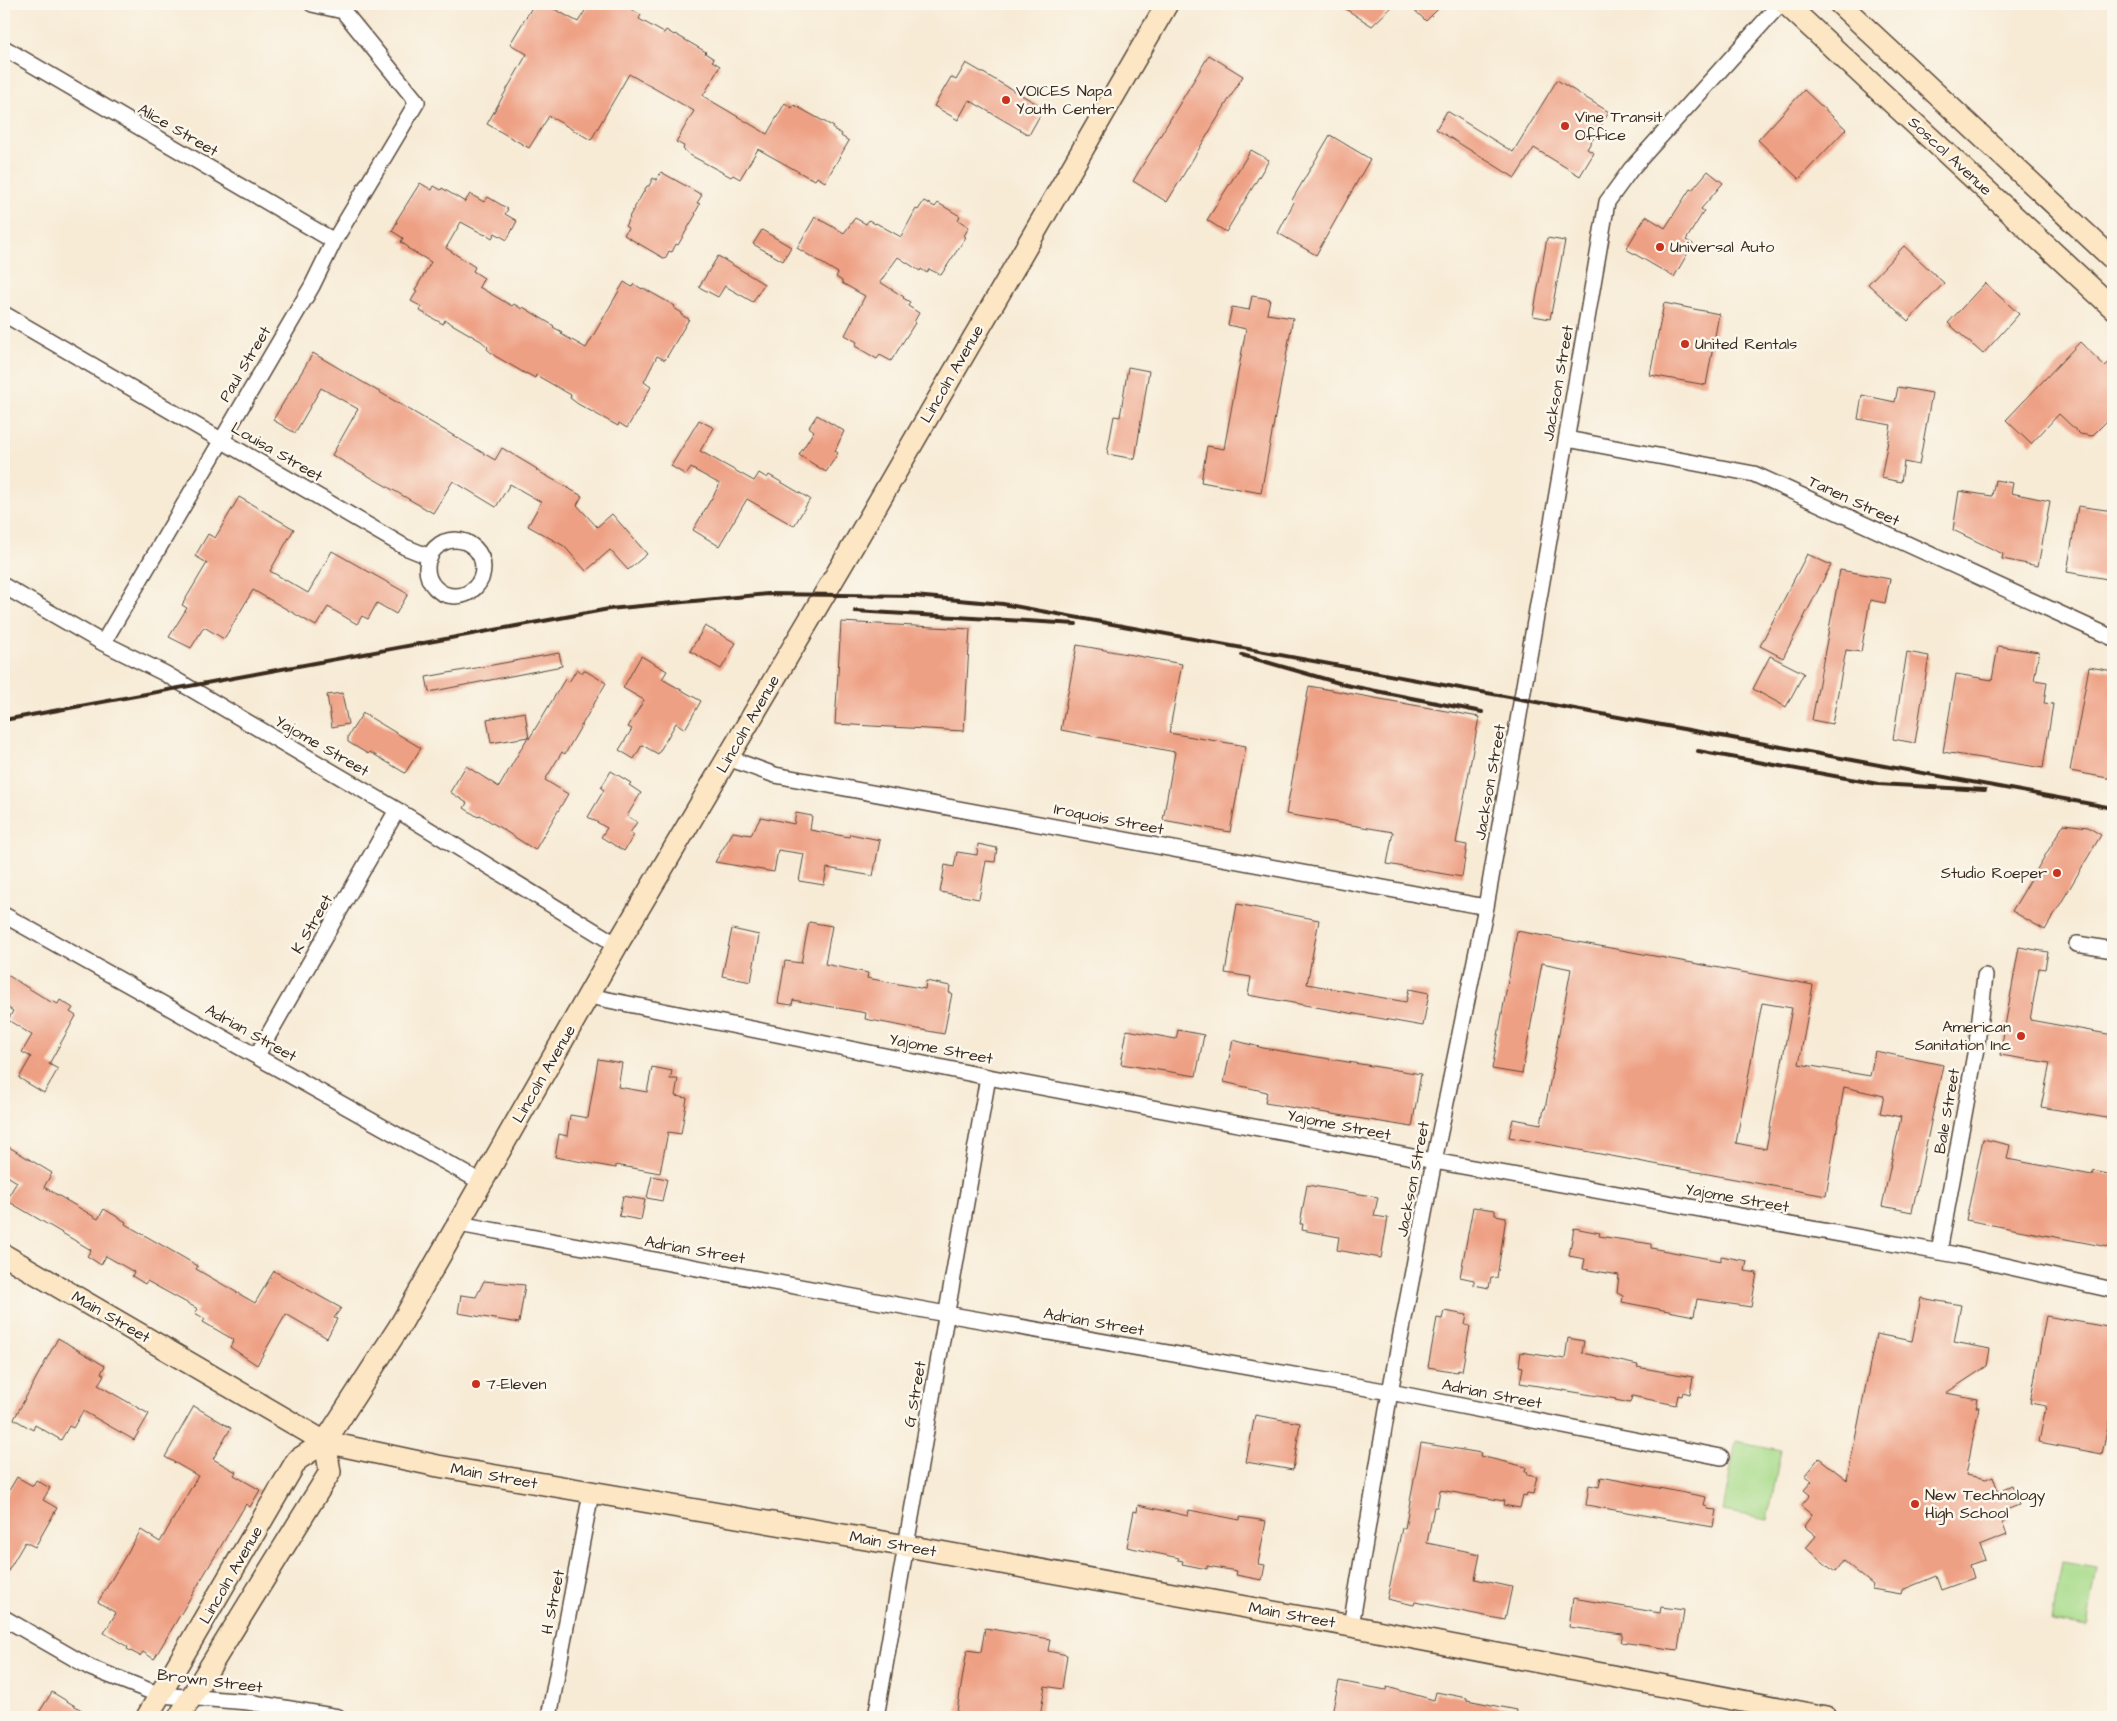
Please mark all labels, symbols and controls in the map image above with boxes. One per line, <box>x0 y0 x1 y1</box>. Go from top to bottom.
place label: VOICES Napa Youth Center <box>1016 80 1115 120</box>
marker: VOICES Napa Youth Center <box>1000 94 1012 106</box>
street label: Alice Street <box>134 98 223 162</box>
place label: Vine Transit Office <box>1575 106 1663 146</box>
street label: Soscol Avenue <box>1903 111 1997 201</box>
marker: Vine Transit Office <box>1559 120 1571 132</box>
place label: Universal Auto <box>1670 236 1774 258</box>
marker: Universal Auto <box>1654 241 1666 253</box>
street label: Lincoln Avenue <box>915 321 989 427</box>
street label: Paul Street <box>214 322 277 406</box>
street label: Jackson Street <box>1537 323 1579 443</box>
place label: United Rentals <box>1695 333 1797 355</box>
marker: United Rentals <box>1679 338 1691 350</box>
street label: Louisa Street <box>227 417 327 487</box>
street label: Tanen Street <box>1805 470 1904 532</box>
street label: Lincoln Avenue <box>711 671 785 777</box>
street label: Yajome Street <box>271 710 374 782</box>
street label: Jackson Street <box>1469 722 1511 842</box>
street label: Iroquois Street <box>1052 798 1166 841</box>
place label: Studio Roeper <box>1941 862 2047 884</box>
marker: Studio Roeper <box>2051 867 2063 879</box>
street label: K Street <box>286 890 338 958</box>
street label: Adrian Street <box>201 999 301 1068</box>
place label: American Sanitation Inc <box>1915 1016 2011 1056</box>
street label: Lincoln Avenue <box>507 1021 581 1127</box>
street label: Yajome Street <box>887 1028 995 1070</box>
marker: American Sanitation Inc <box>2015 1030 2027 1042</box>
street label: Bale Street <box>1929 1066 1965 1155</box>
street label: Yajome Street <box>1285 1104 1393 1146</box>
street label: Jackson Street <box>1391 1119 1435 1239</box>
street label: Yajome Street <box>1683 1178 1791 1218</box>
street label: Adrian Street <box>643 1230 747 1270</box>
street label: Main Street <box>68 1286 155 1349</box>
street label: Adrian Street <box>1042 1302 1146 1342</box>
street label: G Street <box>898 1359 932 1429</box>
place label: 7-Eleven <box>486 1373 546 1395</box>
street label: Adrian Street <box>1440 1374 1544 1415</box>
marker: 7-Eleven <box>470 1378 482 1390</box>
street label: Main Street <box>449 1458 540 1495</box>
place label: New Technology High School <box>1925 1484 2045 1525</box>
marker: New Technology High School <box>1909 1498 1921 1510</box>
street label: Lincoln Avenue <box>194 1522 268 1628</box>
street label: Main Street <box>848 1526 939 1563</box>
street label: H Street <box>536 1567 570 1636</box>
street label: Main Street <box>1247 1597 1338 1634</box>
street label: Brown Street <box>156 1664 264 1698</box>

